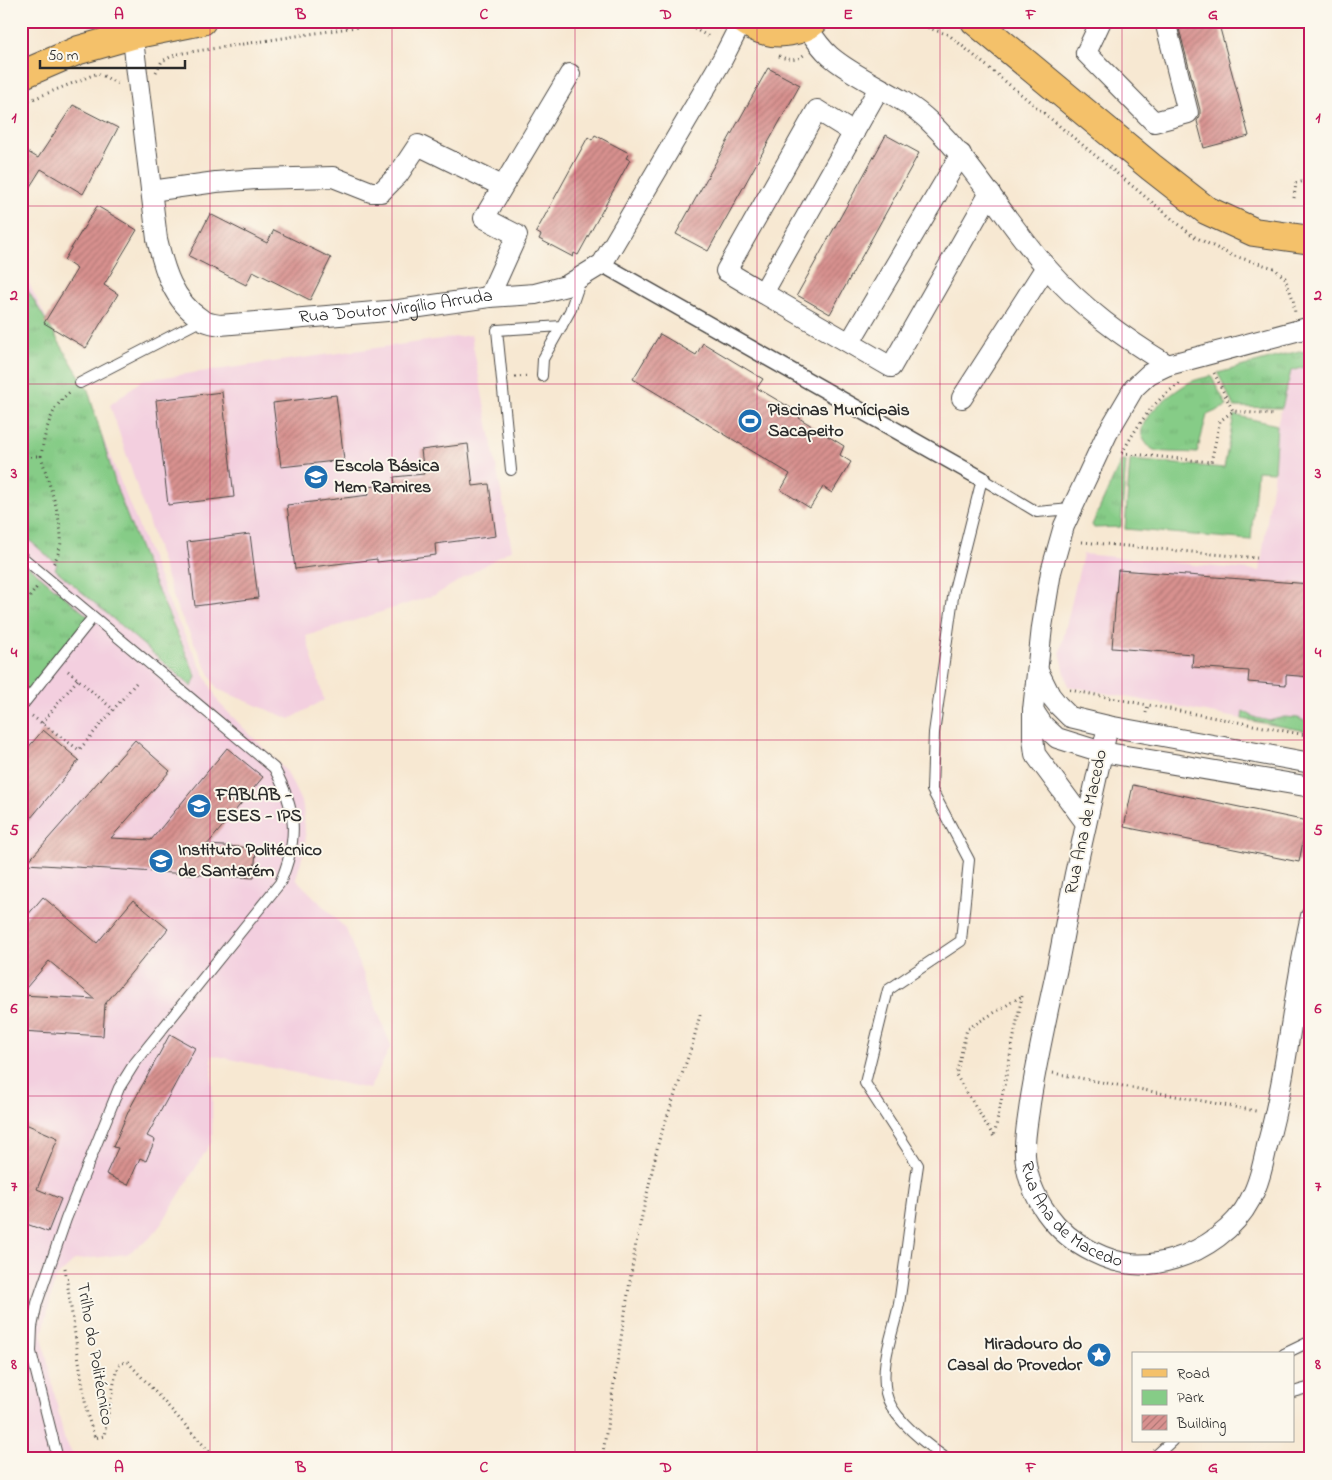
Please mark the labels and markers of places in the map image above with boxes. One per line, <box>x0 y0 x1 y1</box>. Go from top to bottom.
place label: Piscinas Munícipais Sacapeito <box>768 398 910 445</box>
sports icon: Piscinas Munícipais Sacapeito <box>737 408 763 434</box>
place label: Escola Básica Mem Ramires <box>334 454 440 501</box>
school or university icon: Escola Básica Mem Ramires <box>303 464 329 490</box>
place label: FABLAB - ESES - IPS <box>215 783 302 830</box>
school or university icon: FABLAB - ESES - IPS <box>186 793 212 819</box>
place label: Instituto Politécnico de Santarém <box>178 838 322 885</box>
school or university icon: Instituto Politécnico de Santarém <box>148 848 174 874</box>
place label: Miradouro do Casal do Provedor <box>947 1332 1082 1379</box>
place icon: Miradouro do Casal do Provedor <box>1086 1342 1112 1368</box>

